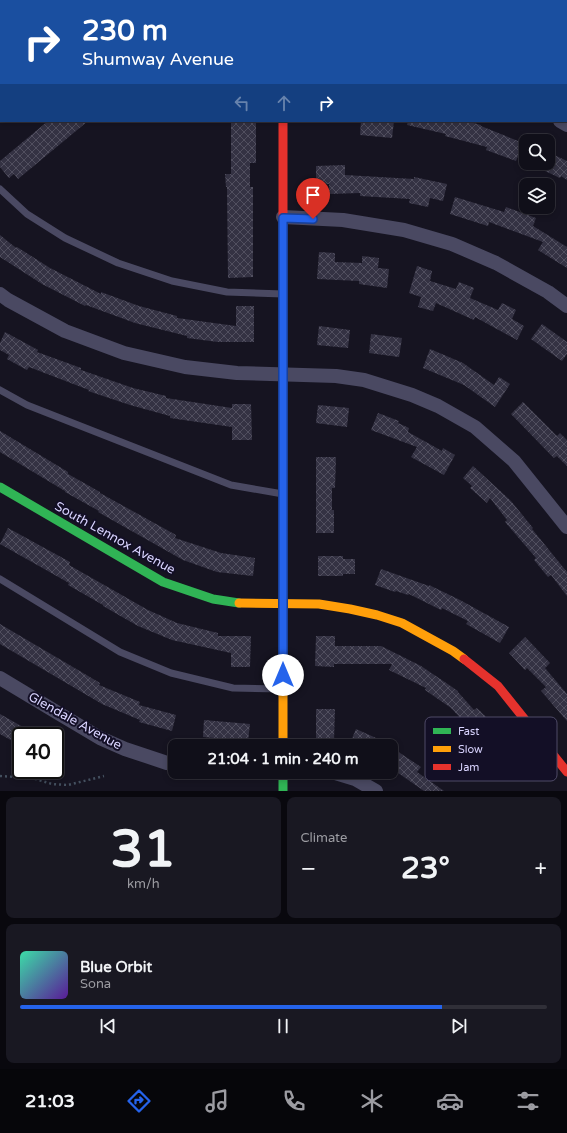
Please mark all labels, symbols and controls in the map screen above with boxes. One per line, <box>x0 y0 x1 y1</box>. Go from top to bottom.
text: 230 m <box>82 14 168 48</box>
icon: right <box>16 16 68 68</box>
text: Shumway Avenue <box>82 48 234 70</box>
icon: left <box>231 92 253 114</box>
icon: ahead <box>273 92 295 114</box>
icon: right <box>315 92 337 114</box>
map controls <box>519 134 555 214</box>
button: search <box>519 134 555 170</box>
pin <box>296 178 330 219</box>
button: layers <box>519 178 555 214</box>
icon: arrive <box>302 184 324 206</box>
street label: South Lennox Avenue <box>52 498 178 578</box>
position arrow <box>262 654 304 696</box>
street label: Glendale Avenue <box>25 689 125 753</box>
legend <box>425 717 557 781</box>
text: Fast <box>458 725 479 738</box>
speed limit sign: 40 <box>12 727 64 779</box>
text: Slow <box>458 743 483 756</box>
text: 21:04 · 1 min · 240 m <box>208 750 358 768</box>
text: Jam <box>458 761 479 774</box>
text: 31 <box>111 818 176 881</box>
text: Climate <box>301 830 347 846</box>
text: 23° <box>401 850 450 887</box>
text: − <box>301 856 316 882</box>
text: + <box>535 856 547 882</box>
text: km/h <box>127 876 160 892</box>
text: Blue Orbit <box>80 958 152 976</box>
text: Sona <box>80 976 111 992</box>
icon: previous <box>97 1015 119 1037</box>
icon: pause <box>272 1015 294 1037</box>
icon: next <box>448 1015 470 1037</box>
icon: directions <box>125 1087 153 1115</box>
icon: music <box>203 1087 231 1115</box>
icon: phone <box>280 1087 308 1115</box>
icon: climate <box>358 1087 386 1115</box>
icon: car <box>436 1087 464 1115</box>
icon: filters <box>514 1087 542 1115</box>
text: 21:03 <box>25 1090 75 1112</box>

